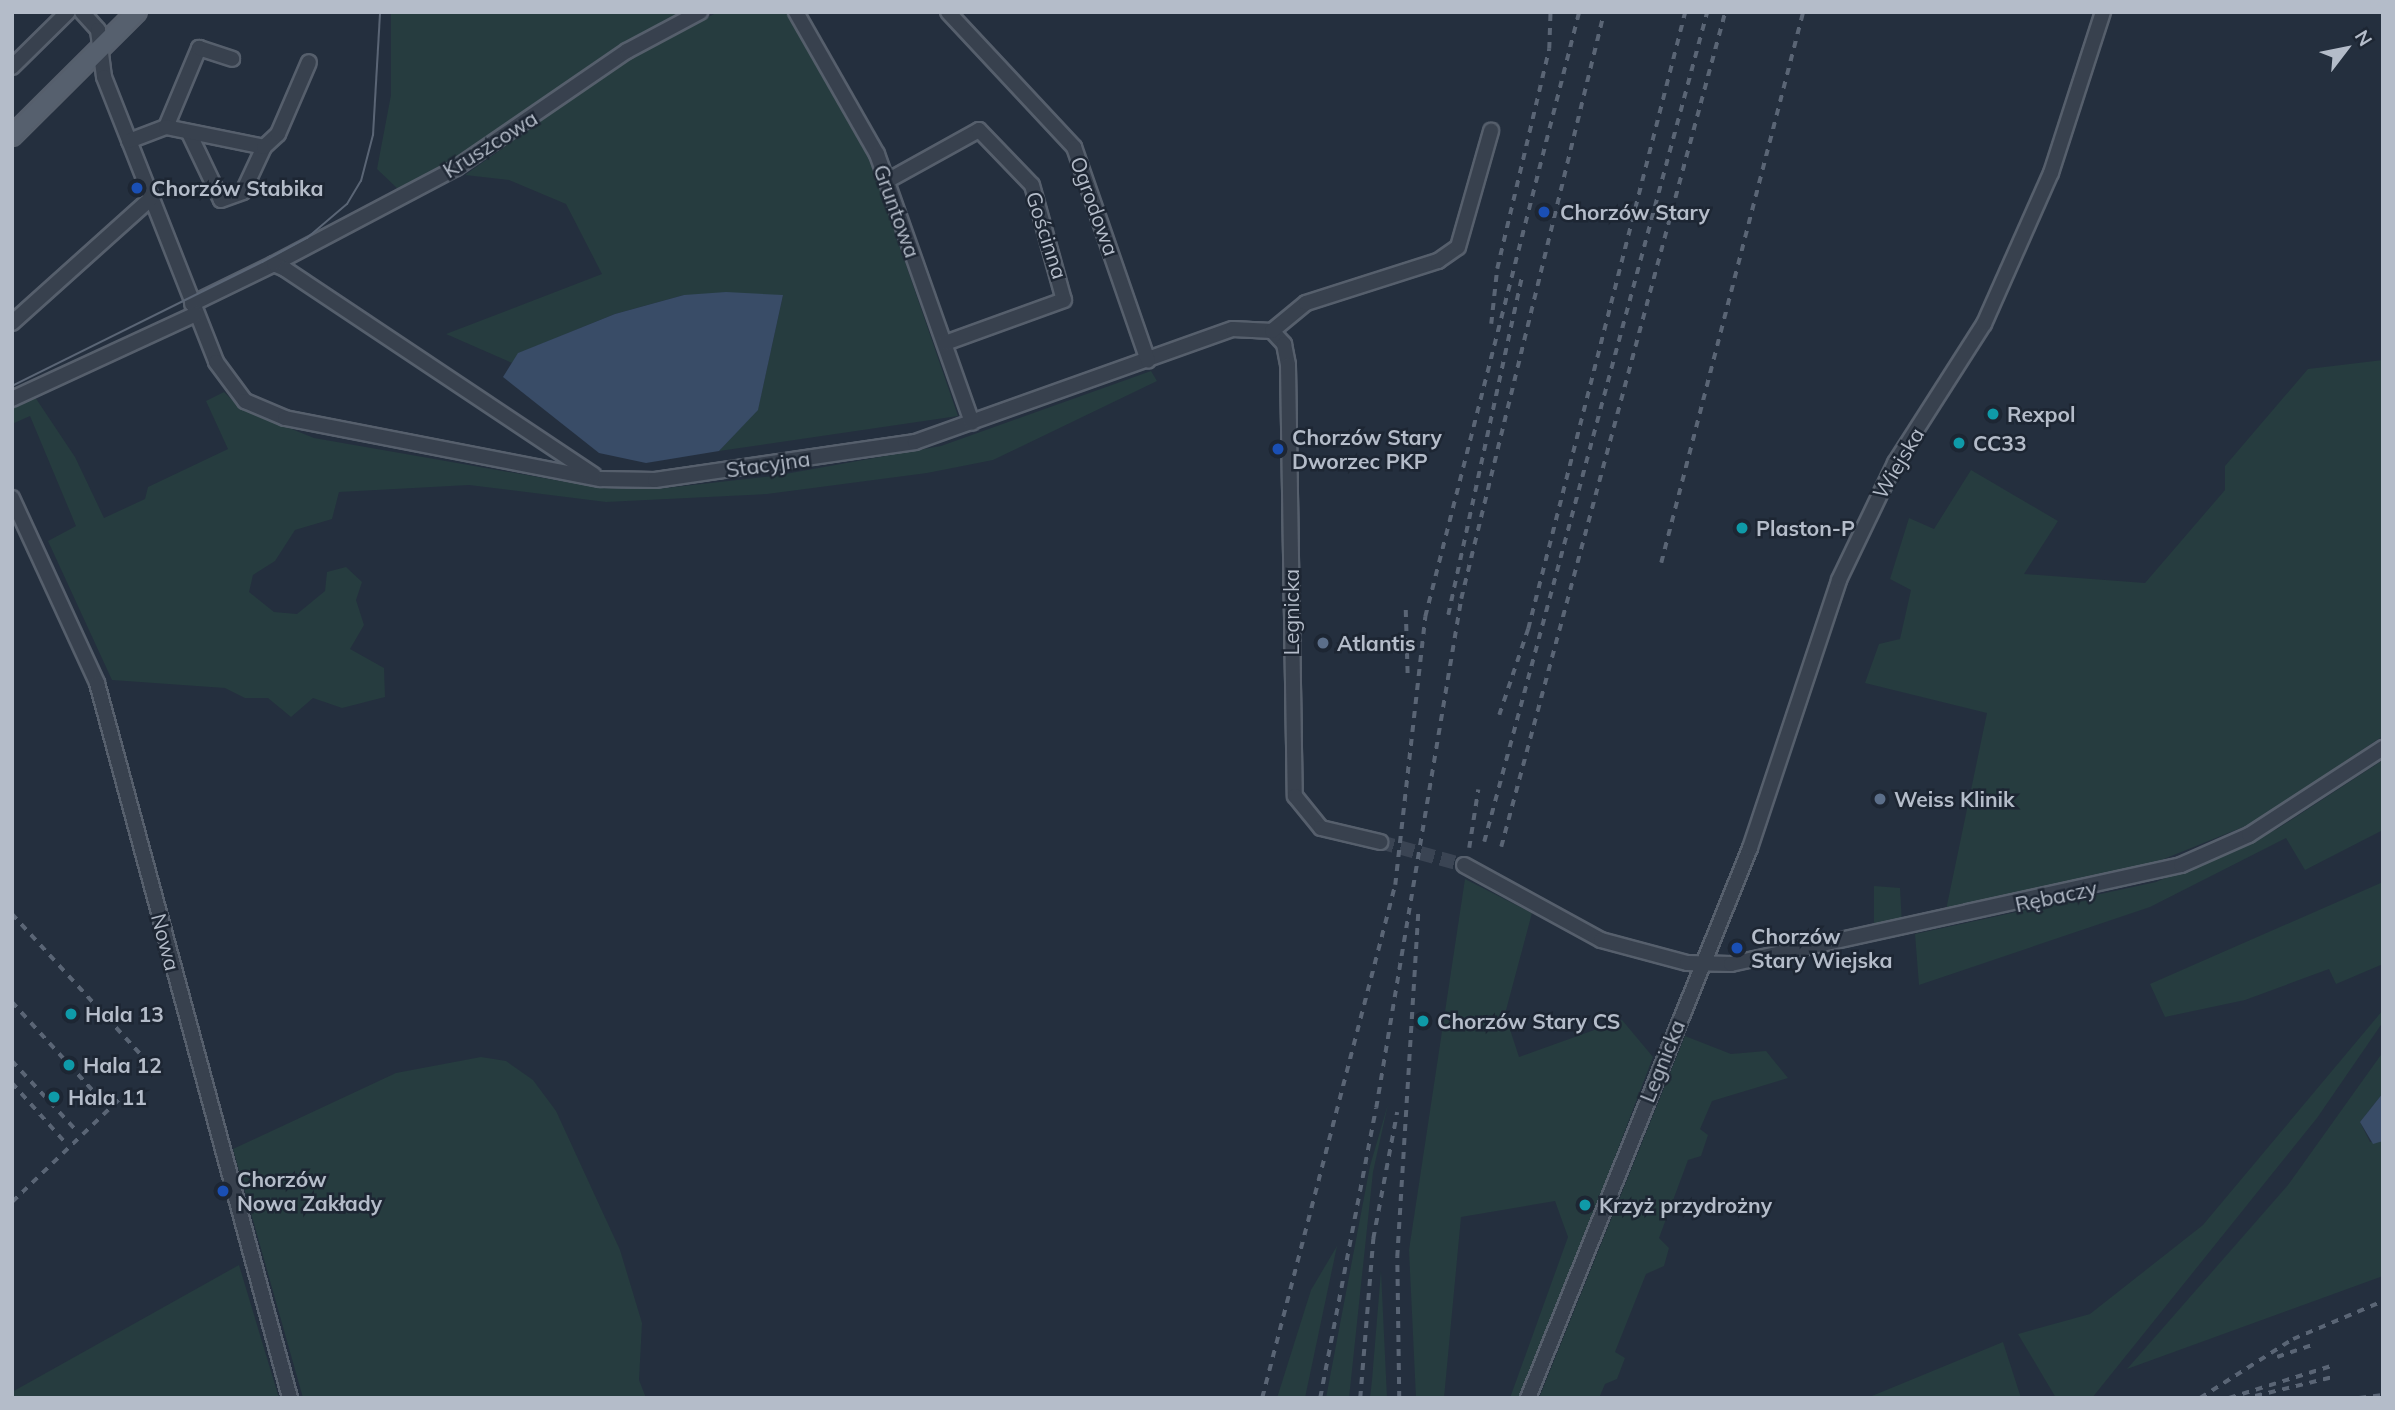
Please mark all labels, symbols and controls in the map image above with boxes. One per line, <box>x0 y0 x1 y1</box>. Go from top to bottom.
north arrow <box>2311 14 2381 84</box>
text: N <box>2350 25 2378 50</box>
street label: Kruszcowa <box>438 105 542 183</box>
street label: Ogrodowa <box>1065 153 1125 259</box>
street label: Gruntowa <box>869 161 925 261</box>
place label: Chorzów Stabika <box>151 175 324 201</box>
marker: Chorzów Stabika <box>129 180 145 196</box>
street label: Gościnna <box>1021 188 1073 282</box>
place label: Chorzów Stary <box>1560 199 1710 225</box>
marker: Chorzów Stary <box>1534 202 1554 222</box>
place label: Rexpol <box>2007 401 2075 427</box>
marker: Rexpol <box>1985 406 2001 422</box>
street label: Wiejska <box>1867 423 1929 503</box>
place label: Chorzów Stary Dworzec PKP <box>1292 424 1442 474</box>
place label: CC33 <box>1973 430 2026 456</box>
marker: CC33 <box>1951 435 1967 451</box>
marker: Chorzów Stary Dworzec PKP <box>1270 441 1286 457</box>
street label: Stacyjna <box>724 446 812 482</box>
place label: Plaston-P <box>1756 515 1855 541</box>
marker: Plaston-P <box>1734 520 1750 536</box>
street label: Legnicka <box>1278 569 1304 655</box>
place label: Atlantis <box>1337 630 1416 656</box>
marker: Atlantis <box>1315 635 1331 651</box>
place label: Weiss Klinik <box>1894 786 2015 812</box>
marker: Weiss Klinik <box>1872 791 1888 807</box>
street label: Rębaczy <box>2013 875 2099 917</box>
street label: Nowa <box>146 911 186 973</box>
place label: Chorzów Stary Wiejska <box>1751 923 1892 973</box>
marker: Chorzów Stary Wiejska <box>1729 940 1745 956</box>
place label: Hala 13 <box>85 1001 164 1027</box>
marker: Hala 13 <box>63 1006 79 1022</box>
place label: Chorzów Stary CS <box>1437 1008 1620 1034</box>
marker: Chorzów Stary CS <box>1415 1013 1431 1029</box>
street label: Legnicka <box>1634 1016 1690 1106</box>
place label: Hala 12 <box>83 1052 162 1078</box>
marker: Hala 12 <box>61 1057 77 1073</box>
place label: Hala 11 <box>68 1084 147 1110</box>
marker: Hala 11 <box>46 1089 62 1105</box>
place label: Chorzów Nowa Zakłady <box>237 1166 382 1216</box>
marker: Chorzów Nowa Zakłady <box>215 1183 231 1199</box>
place label: Krzyż przydrożny <box>1599 1192 1772 1218</box>
marker: Krzyż przydrożny <box>1577 1197 1593 1213</box>

